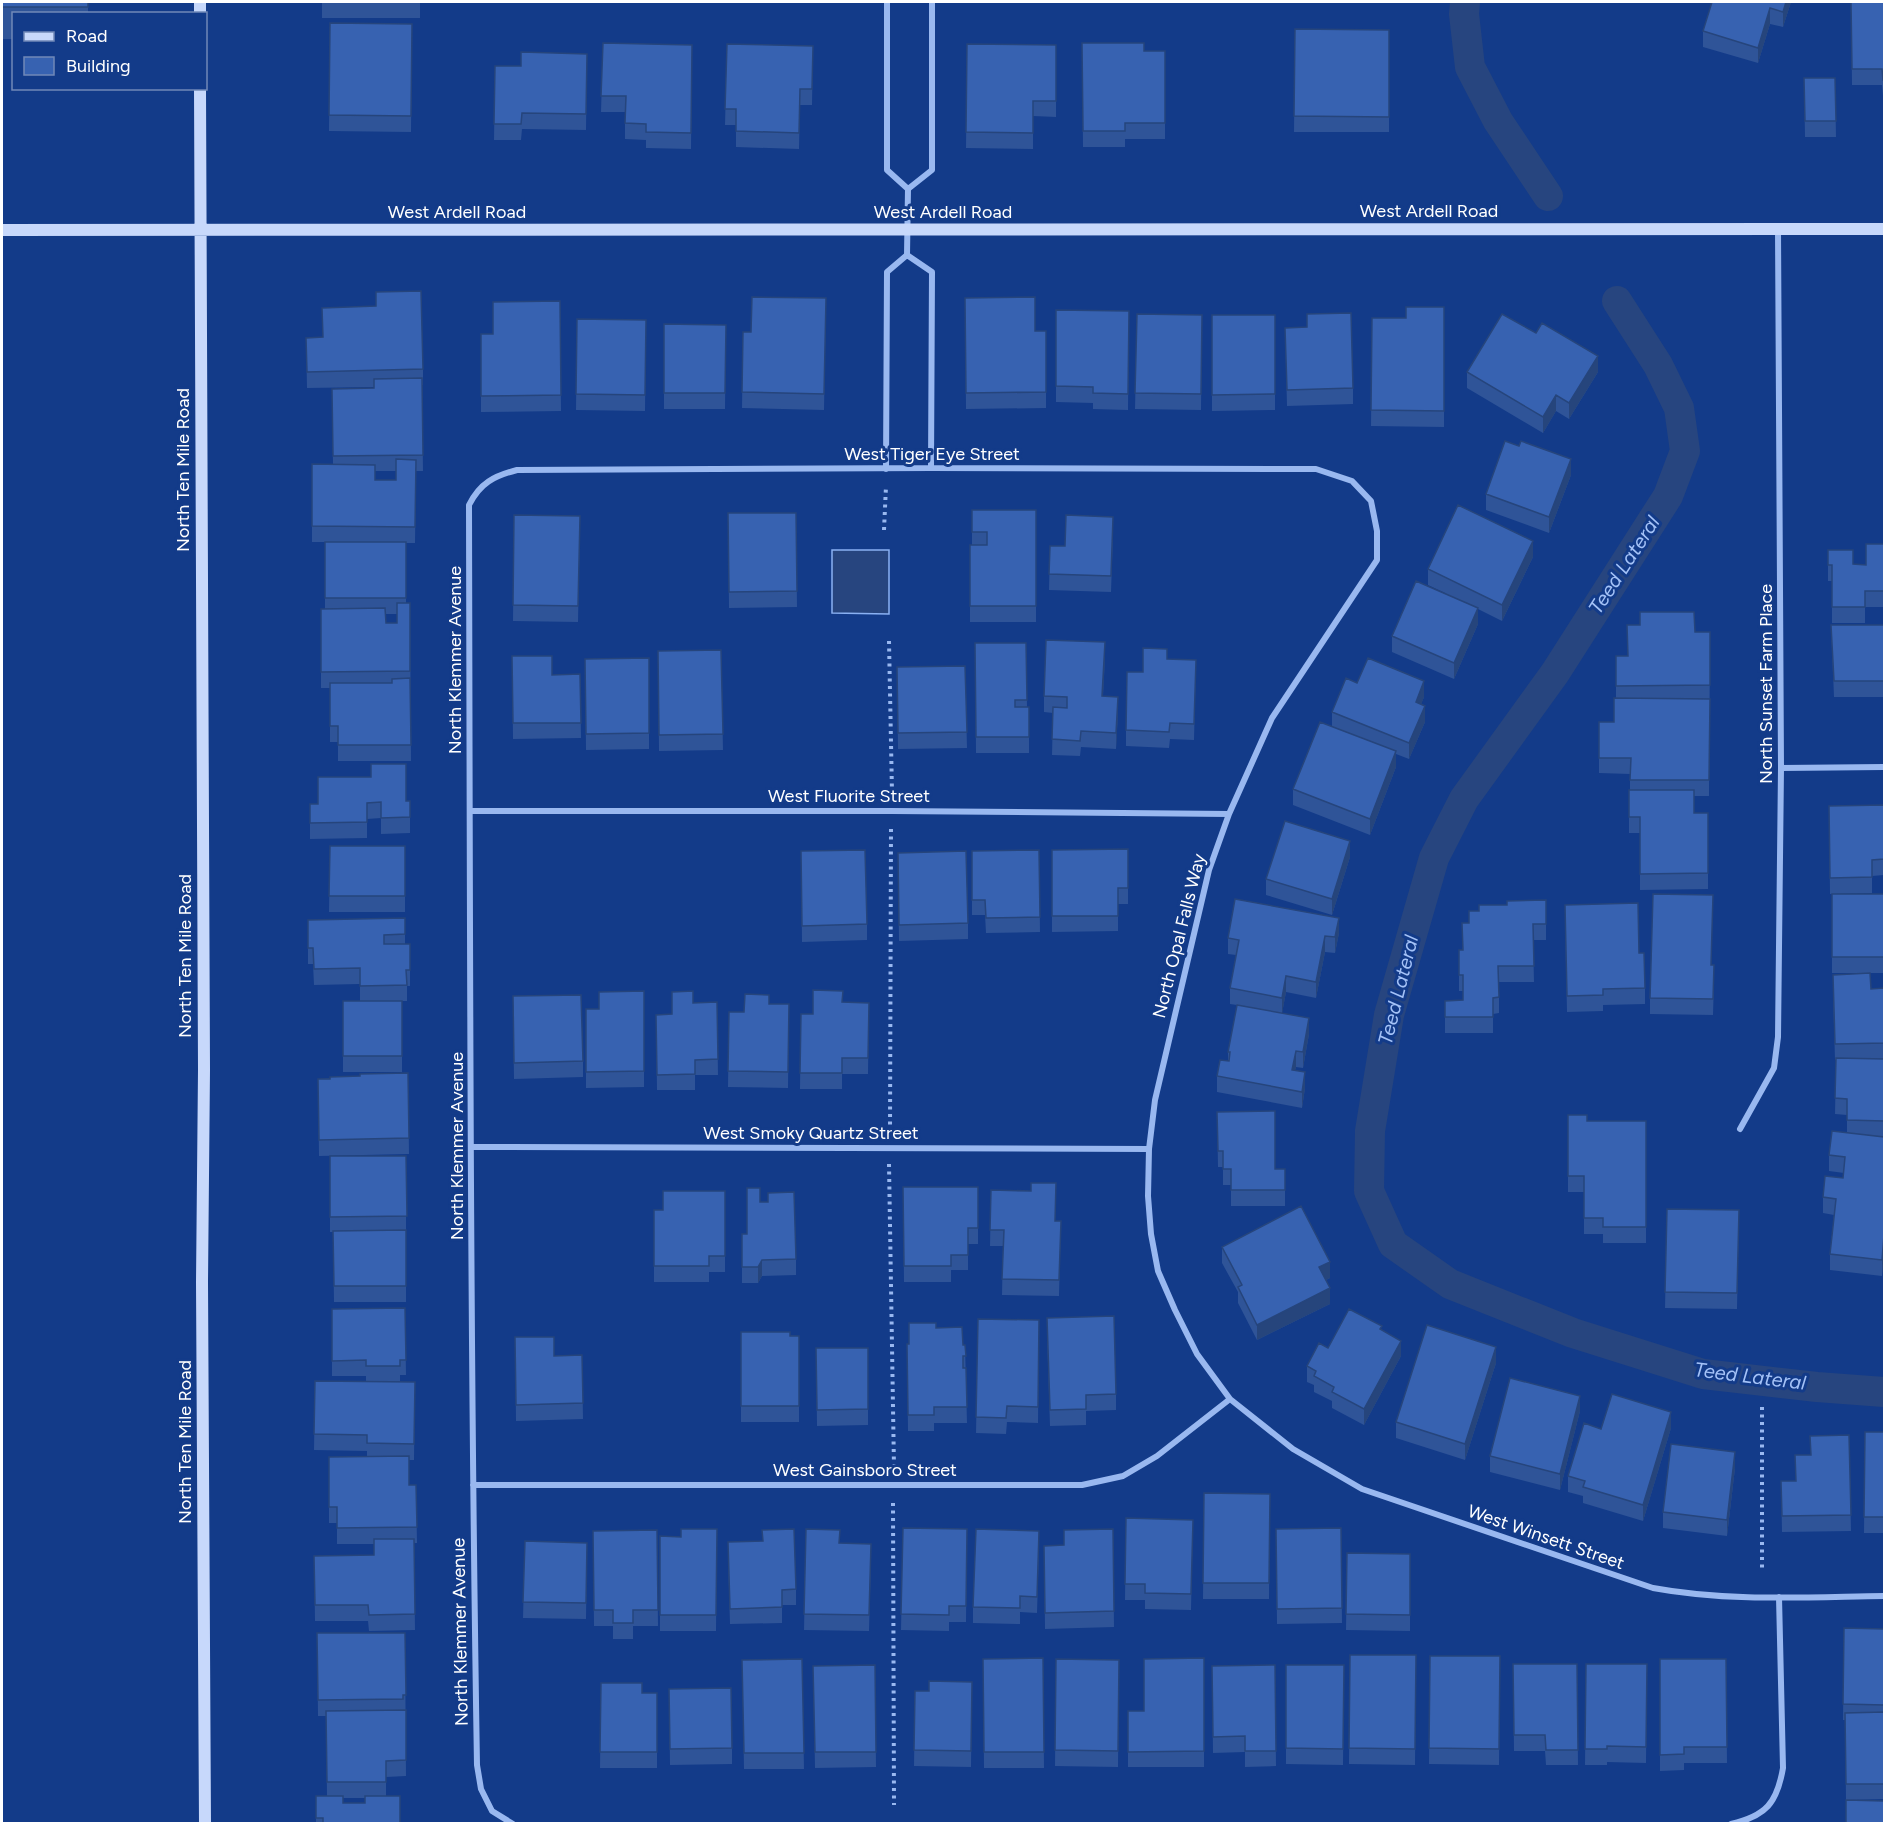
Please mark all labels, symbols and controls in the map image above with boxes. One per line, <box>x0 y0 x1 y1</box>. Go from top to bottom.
legend <box>12 12 207 90</box>
text: Road <box>66 25 107 47</box>
text: Building <box>66 55 131 77</box>
street label: West Ardell Road <box>1360 200 1498 222</box>
street label: West Ardell Road <box>388 201 526 223</box>
street label: West Ardell Road <box>874 201 1012 223</box>
street label: North Ten Mile Road <box>172 388 194 552</box>
street label: West Tiger Eye Street <box>844 443 1020 465</box>
water label: Teed Lateral <box>1583 511 1665 619</box>
street label: North Klemmer Avenue <box>444 566 466 754</box>
street label: North Sunset Farm Place <box>1755 584 1777 784</box>
street label: West Fluorite Street <box>768 785 930 807</box>
street label: North Opal Falls Way <box>1148 851 1210 1020</box>
street label: North Ten Mile Road <box>174 874 196 1038</box>
water label: Teed Lateral <box>1373 932 1423 1047</box>
street label: North Klemmer Avenue <box>446 1052 468 1240</box>
street label: West Smoky Quartz Street <box>703 1122 919 1144</box>
water label: Teed Lateral <box>1693 1357 1808 1395</box>
street label: North Ten Mile Road <box>174 1360 196 1524</box>
street label: West Gainsboro Street <box>773 1459 957 1481</box>
street label: West Winsett Street <box>1465 1500 1627 1574</box>
street label: North Klemmer Avenue <box>447 1537 473 1726</box>

